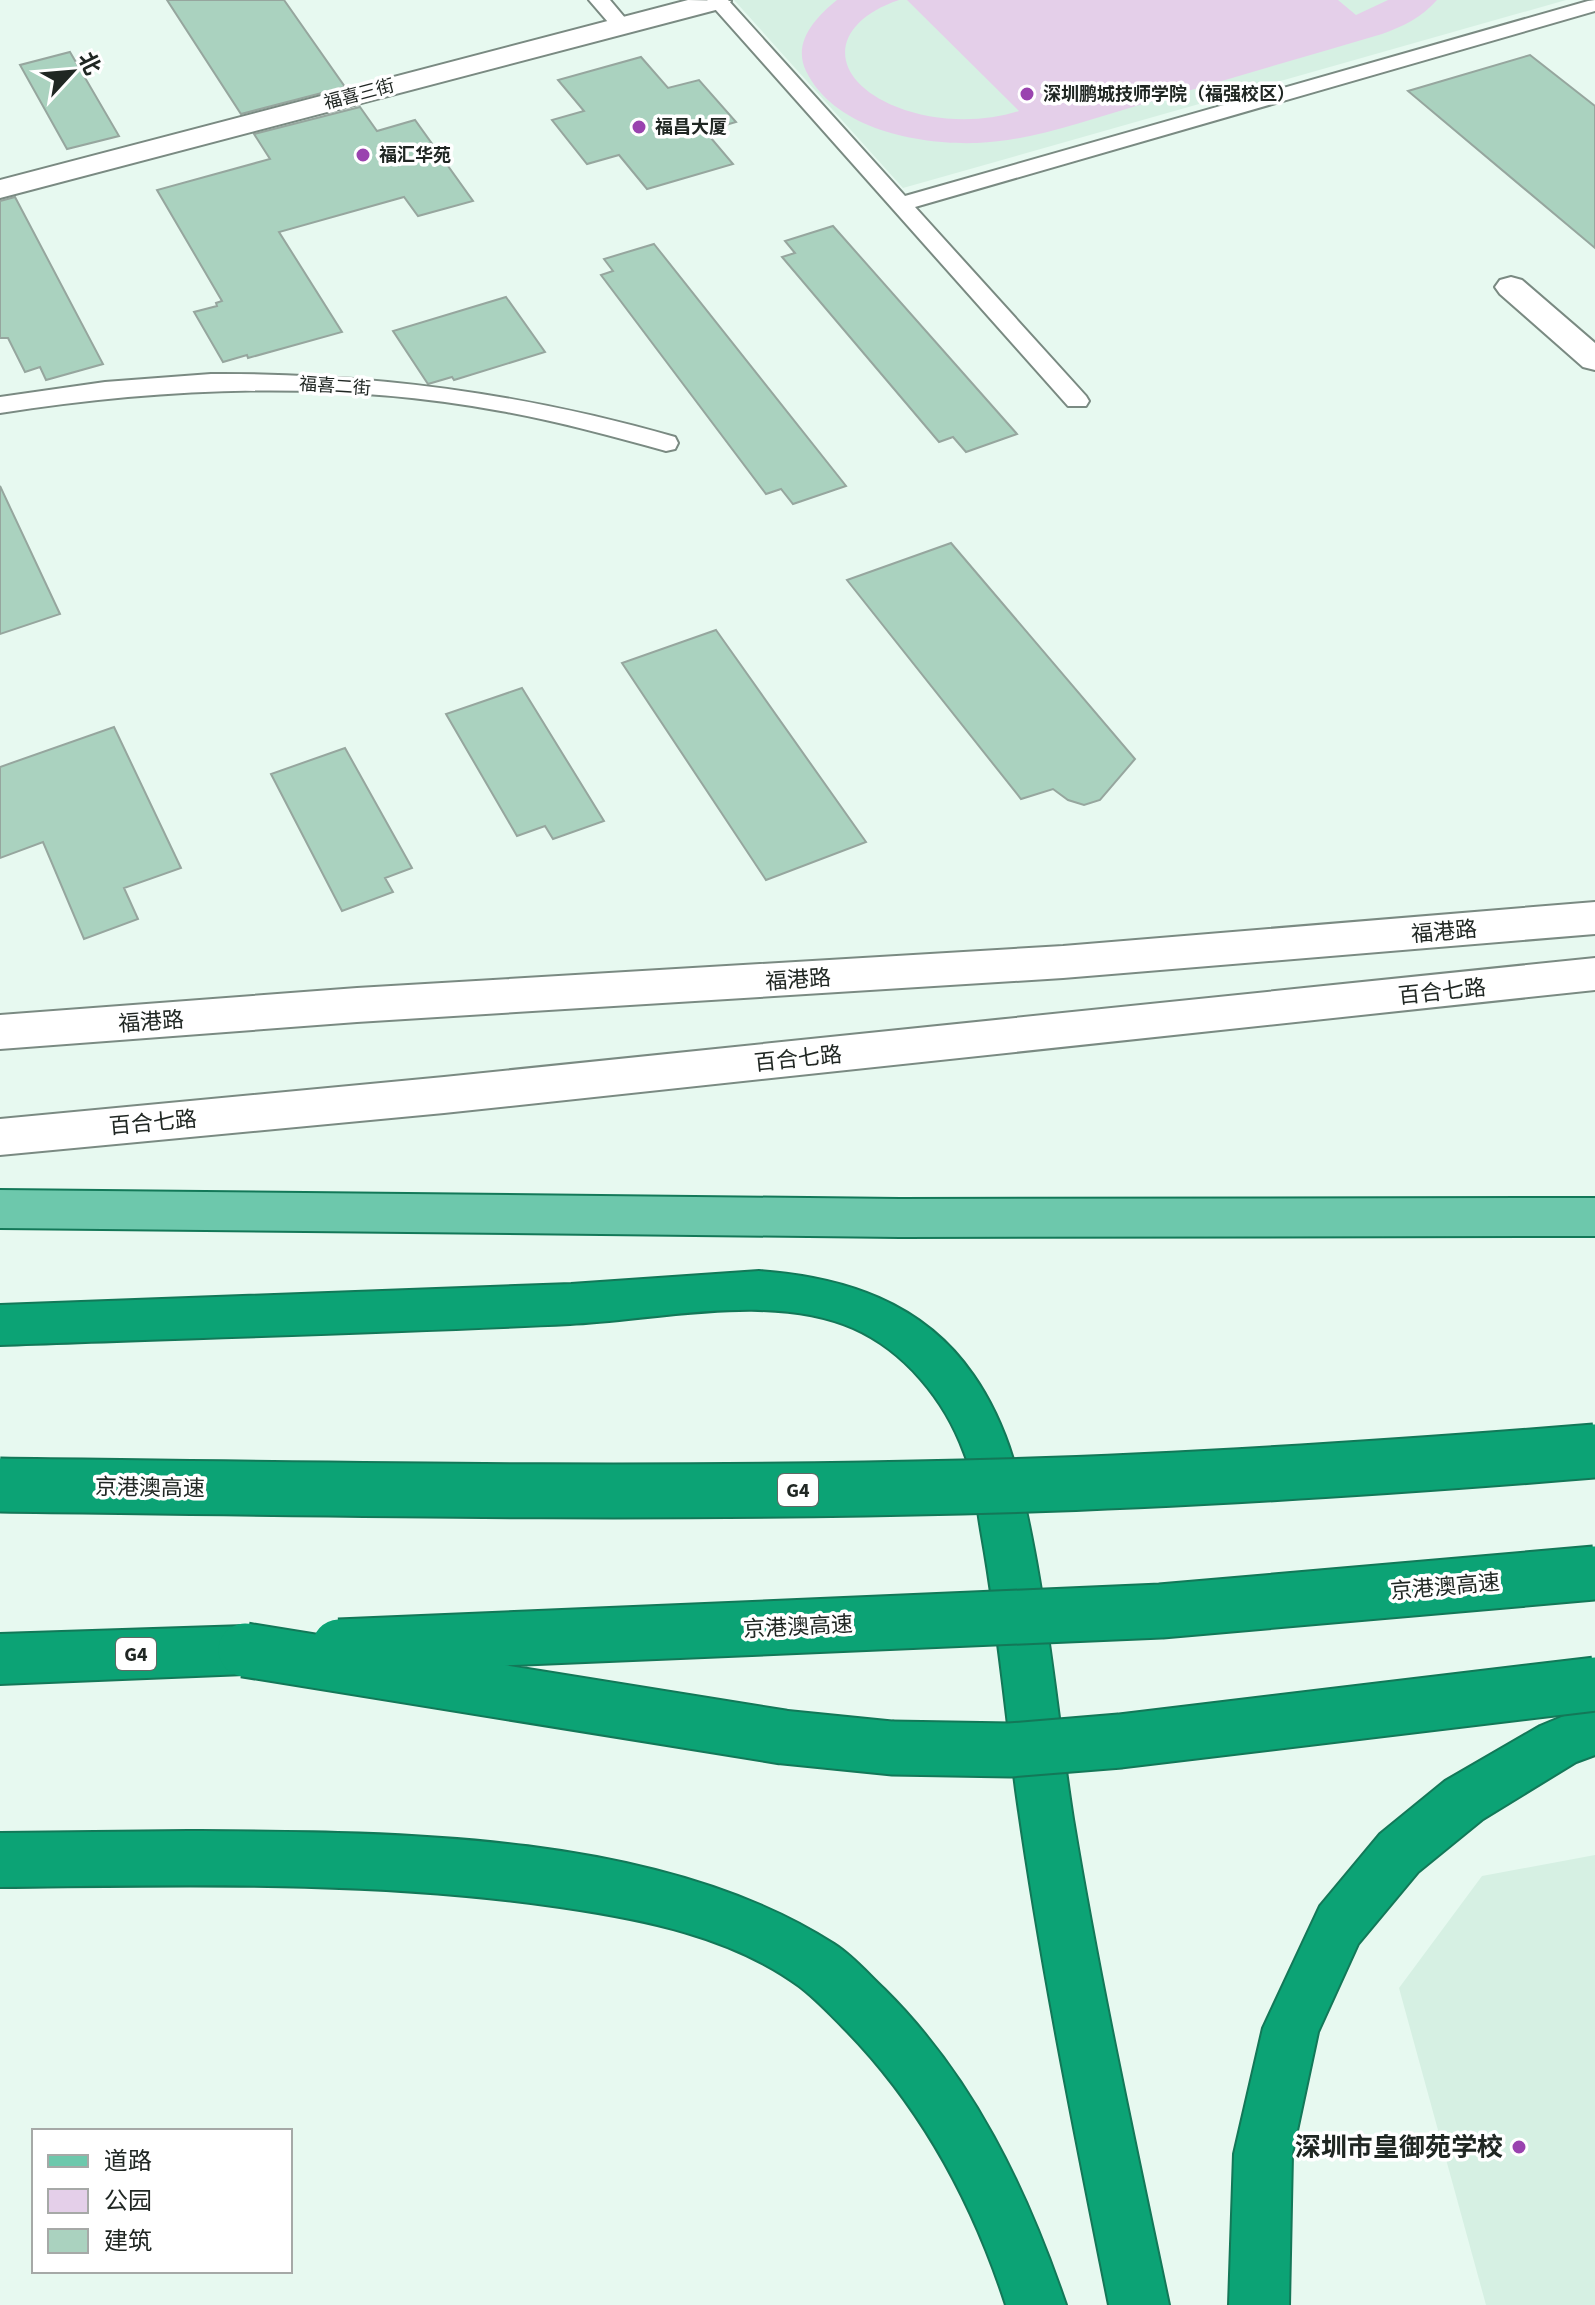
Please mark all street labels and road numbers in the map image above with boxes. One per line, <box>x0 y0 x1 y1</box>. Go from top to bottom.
street label: 福喜三街 <box>321 73 397 116</box>
street label: 福喜二街 <box>298 372 372 401</box>
street label: 福港路 <box>1410 913 1478 951</box>
street label: 福港路 <box>764 962 832 998</box>
street label: 百合七路 <box>1397 971 1488 1013</box>
street label: 福港路 <box>117 1004 185 1040</box>
street label: 百合七路 <box>753 1038 844 1080</box>
street label: 百合七路 <box>108 1103 198 1143</box>
street label: 京港澳高速 <box>95 1471 205 1505</box>
road number: G4 <box>778 1474 818 1506</box>
street label: 京港澳高速 <box>1389 1566 1501 1608</box>
street label: 京港澳高速 <box>742 1608 854 1646</box>
road number: G4 <box>116 1638 156 1670</box>

